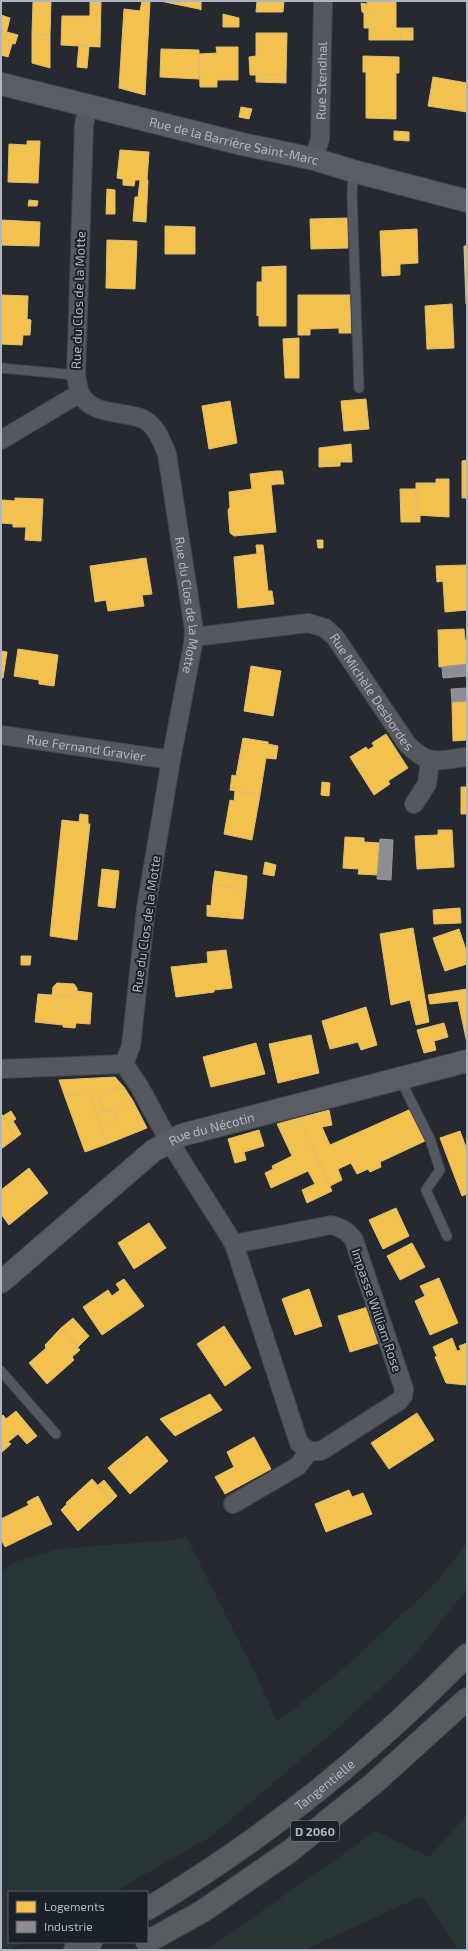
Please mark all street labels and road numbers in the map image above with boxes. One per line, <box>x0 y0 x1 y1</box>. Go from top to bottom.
street label: Rue Stendhal <box>312 42 330 120</box>
street label: Rue de la Barrière Saint-Marc <box>148 113 321 168</box>
street label: Rue du Clos de la Motte <box>68 231 88 369</box>
street label: Rue du Clos de la Motte <box>172 536 202 675</box>
street label: Rue Michèle Desbordes <box>327 630 417 754</box>
street label: Rue Fernand Gravier <box>26 731 147 764</box>
street label: Rue du Clos de la Motte <box>128 854 164 994</box>
street label: Rue du Nécotin <box>166 1109 256 1149</box>
street label: Impasse William Rose <box>348 1246 406 1374</box>
street label: Tangentielle <box>291 1756 358 1814</box>
road number: D 2060 <box>291 1821 339 1841</box>

